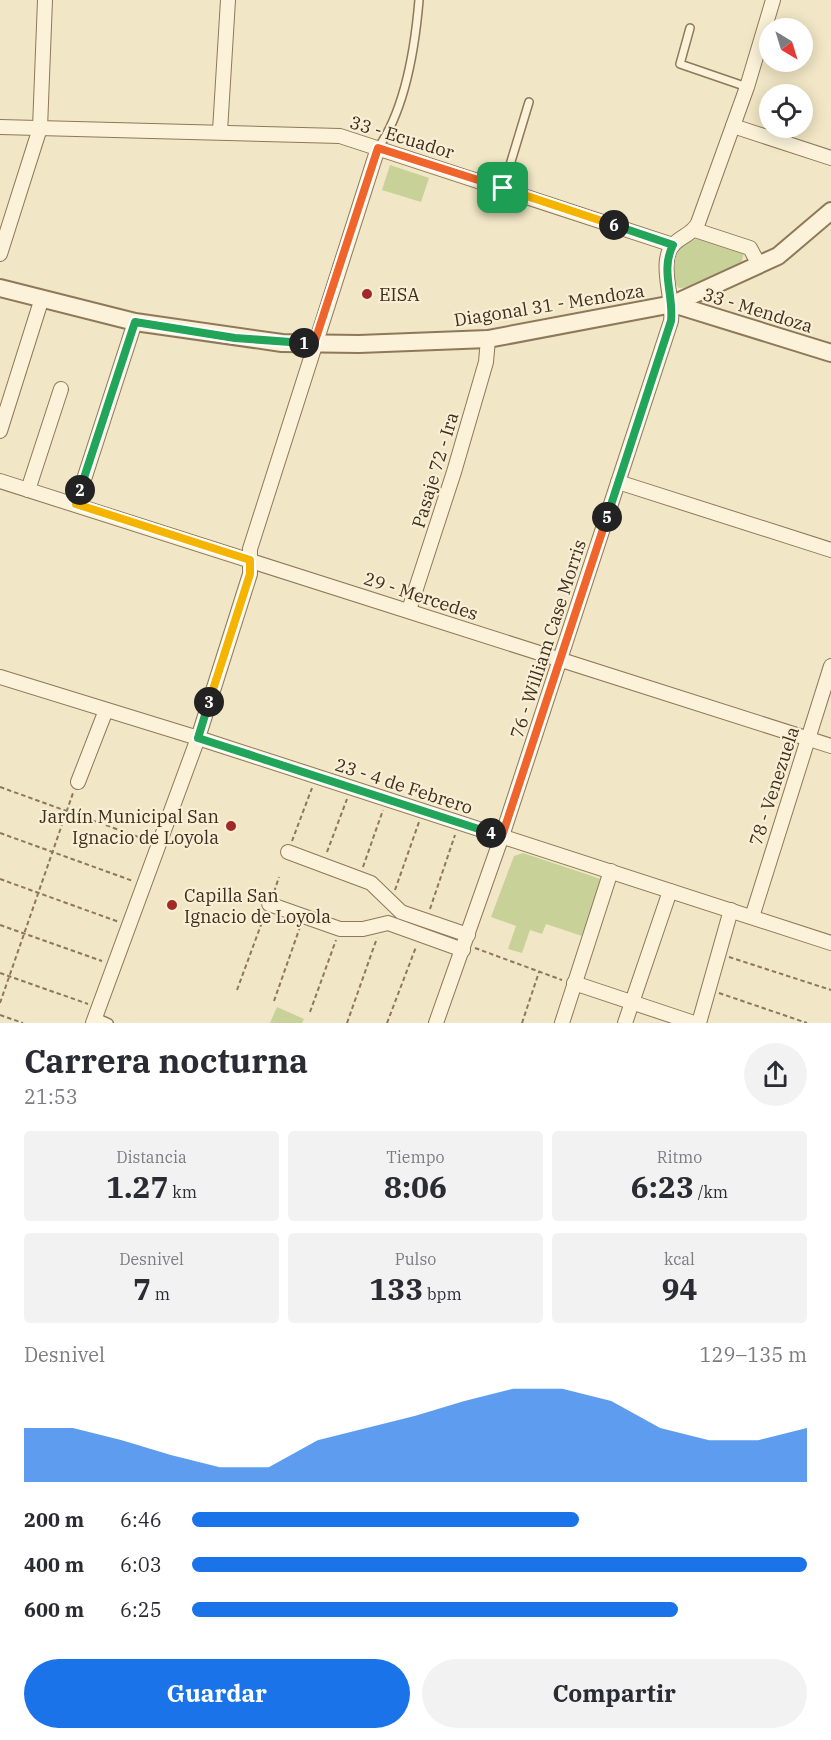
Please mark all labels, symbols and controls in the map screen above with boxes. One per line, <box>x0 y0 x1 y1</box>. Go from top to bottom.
north arrow <box>759 18 813 72</box>
map controls <box>759 18 813 138</box>
button: locate <box>759 84 813 138</box>
street label: 33 - Ecuador <box>347 110 457 164</box>
pin <box>477 162 528 213</box>
icon: arrive <box>486 171 519 204</box>
pin: 6 <box>599 210 629 240</box>
text: 6 <box>609 215 619 235</box>
street label: Diagonal 31 - Mendoza <box>452 279 646 331</box>
street label: 33 - Mendoza <box>700 282 816 338</box>
place label: EISA <box>379 283 420 306</box>
marker: EISA <box>360 287 374 301</box>
pin: 1 <box>289 328 319 358</box>
text: 1 <box>299 333 309 353</box>
street label: Pasaje 72 - Ira <box>406 409 464 531</box>
pin: 2 <box>65 475 95 505</box>
text: 2 <box>75 480 85 500</box>
pin: 5 <box>592 502 622 532</box>
text: 5 <box>602 507 612 527</box>
street label: 76 - William Case Morris <box>505 537 591 741</box>
street label: 29 - Mercedes <box>361 567 481 625</box>
pin: 3 <box>194 687 224 717</box>
text: 3 <box>204 692 214 712</box>
street label: 78 - Venezuela <box>744 723 804 848</box>
street label: 23 - 4 de Febrero <box>332 753 476 819</box>
place label: Jardín Municipal San Ignacio de Loyola <box>39 805 219 849</box>
pin: 4 <box>476 818 506 848</box>
marker: Jardín Municipal San Ignacio de Loyola <box>224 819 238 833</box>
text: 4 <box>486 823 496 843</box>
place label: Capilla San Ignacio de Loyola <box>184 884 331 928</box>
marker: Capilla San Ignacio de Loyola <box>165 898 179 912</box>
text: Carrera nocturna <box>24 1039 308 1082</box>
button: share <box>744 1043 807 1106</box>
text: 21:53 <box>24 1083 78 1110</box>
text: Distancia <box>116 1147 187 1167</box>
text: Tiempo <box>386 1147 445 1167</box>
text: Ritmo <box>657 1147 702 1167</box>
text: 1.27 <box>106 1167 169 1206</box>
text: 8:06 <box>384 1167 447 1206</box>
text: 6:23 <box>631 1167 694 1206</box>
text: km <box>169 1182 197 1202</box>
text: /km <box>694 1182 728 1202</box>
text: Desnivel <box>119 1249 184 1269</box>
text: Pulso <box>395 1249 436 1269</box>
text: kcal <box>664 1249 695 1269</box>
text: 7 <box>133 1269 151 1308</box>
text: 133 <box>369 1269 423 1308</box>
text: 94 <box>662 1269 698 1308</box>
text: m <box>151 1284 170 1304</box>
text: bpm <box>423 1284 462 1304</box>
text: Desnivel <box>24 1341 105 1368</box>
text: 129–135 m <box>700 1341 807 1368</box>
text: 200 m <box>24 1506 84 1533</box>
text: 6:46 <box>120 1506 162 1533</box>
text: 400 m <box>24 1551 84 1578</box>
text: 6:03 <box>120 1551 162 1578</box>
text: 600 m <box>24 1596 84 1623</box>
text: 6:25 <box>120 1596 162 1623</box>
button: Guardar <box>24 1659 410 1728</box>
button: Compartir <box>422 1659 807 1728</box>

